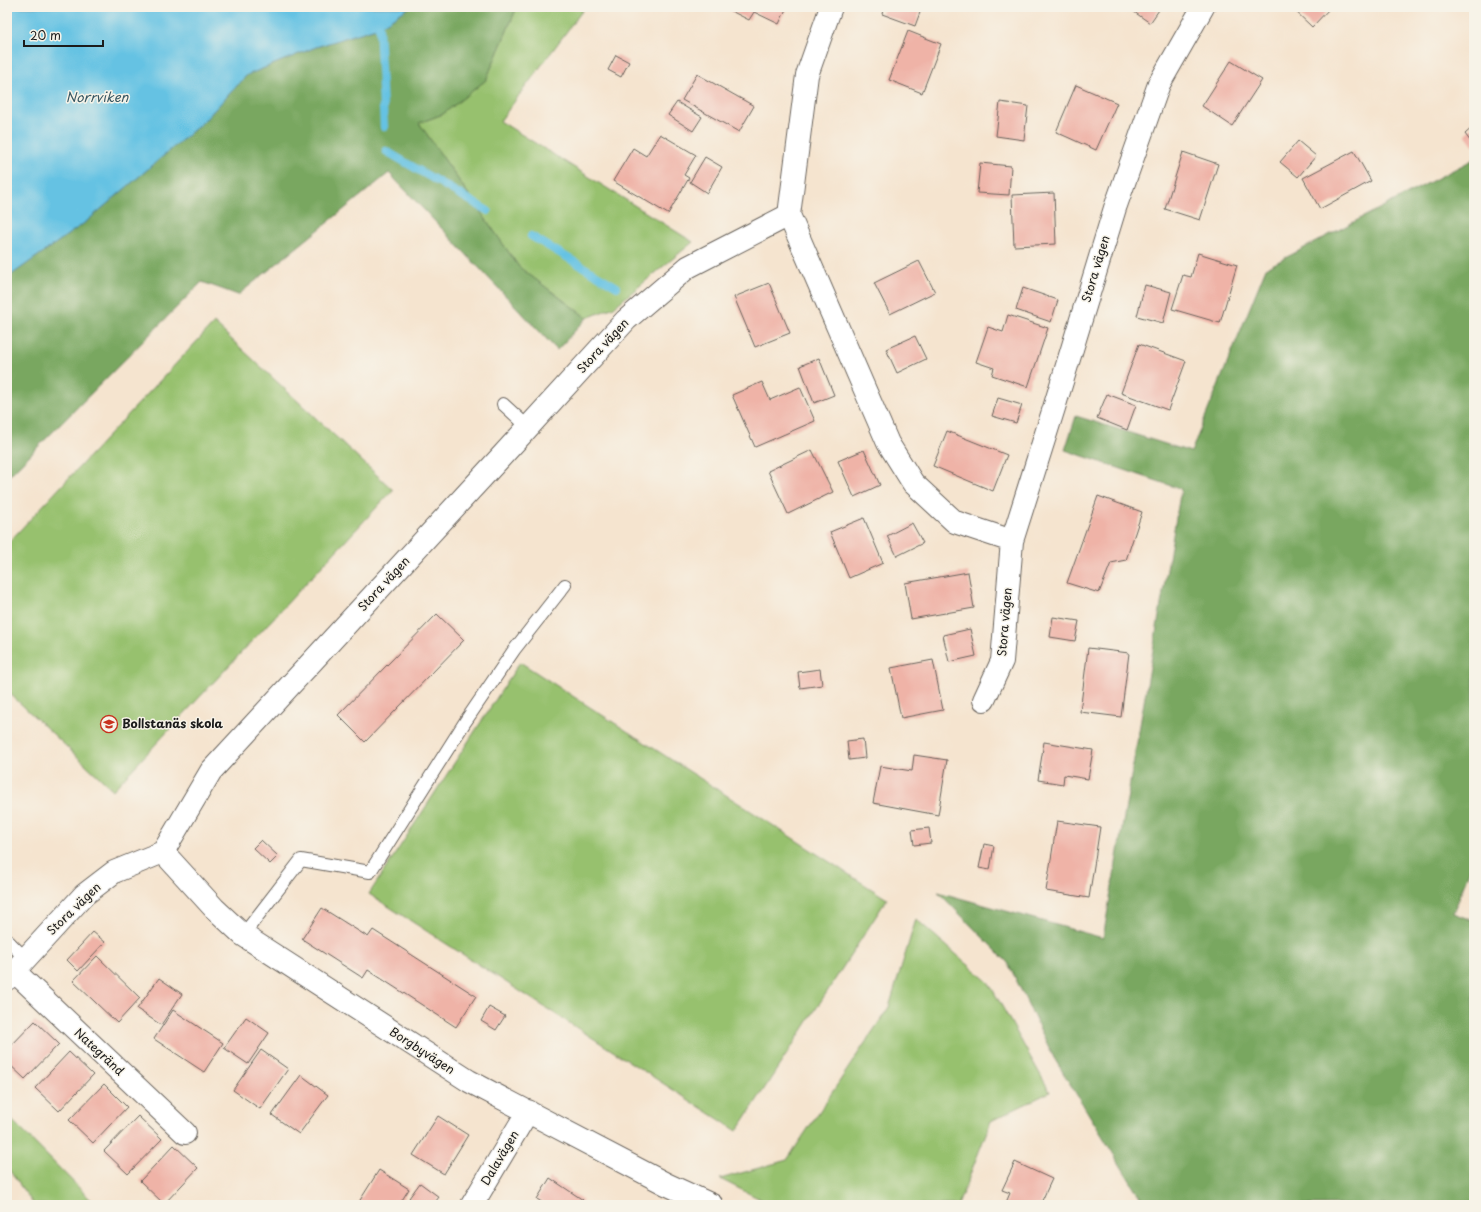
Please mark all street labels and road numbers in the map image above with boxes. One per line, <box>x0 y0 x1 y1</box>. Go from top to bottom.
street label: Stora vägen <box>1076 233 1114 304</box>
street label: Stora vägen <box>572 314 632 377</box>
street label: Stora vägen <box>353 552 413 615</box>
street label: Stora vägen <box>992 587 1016 657</box>
street label: Stora vägen <box>42 878 104 939</box>
street label: Borgbyvägen <box>386 1022 459 1078</box>
street label: Nategränd <box>71 1023 129 1080</box>
street label: Dalavägen <box>476 1127 523 1188</box>

